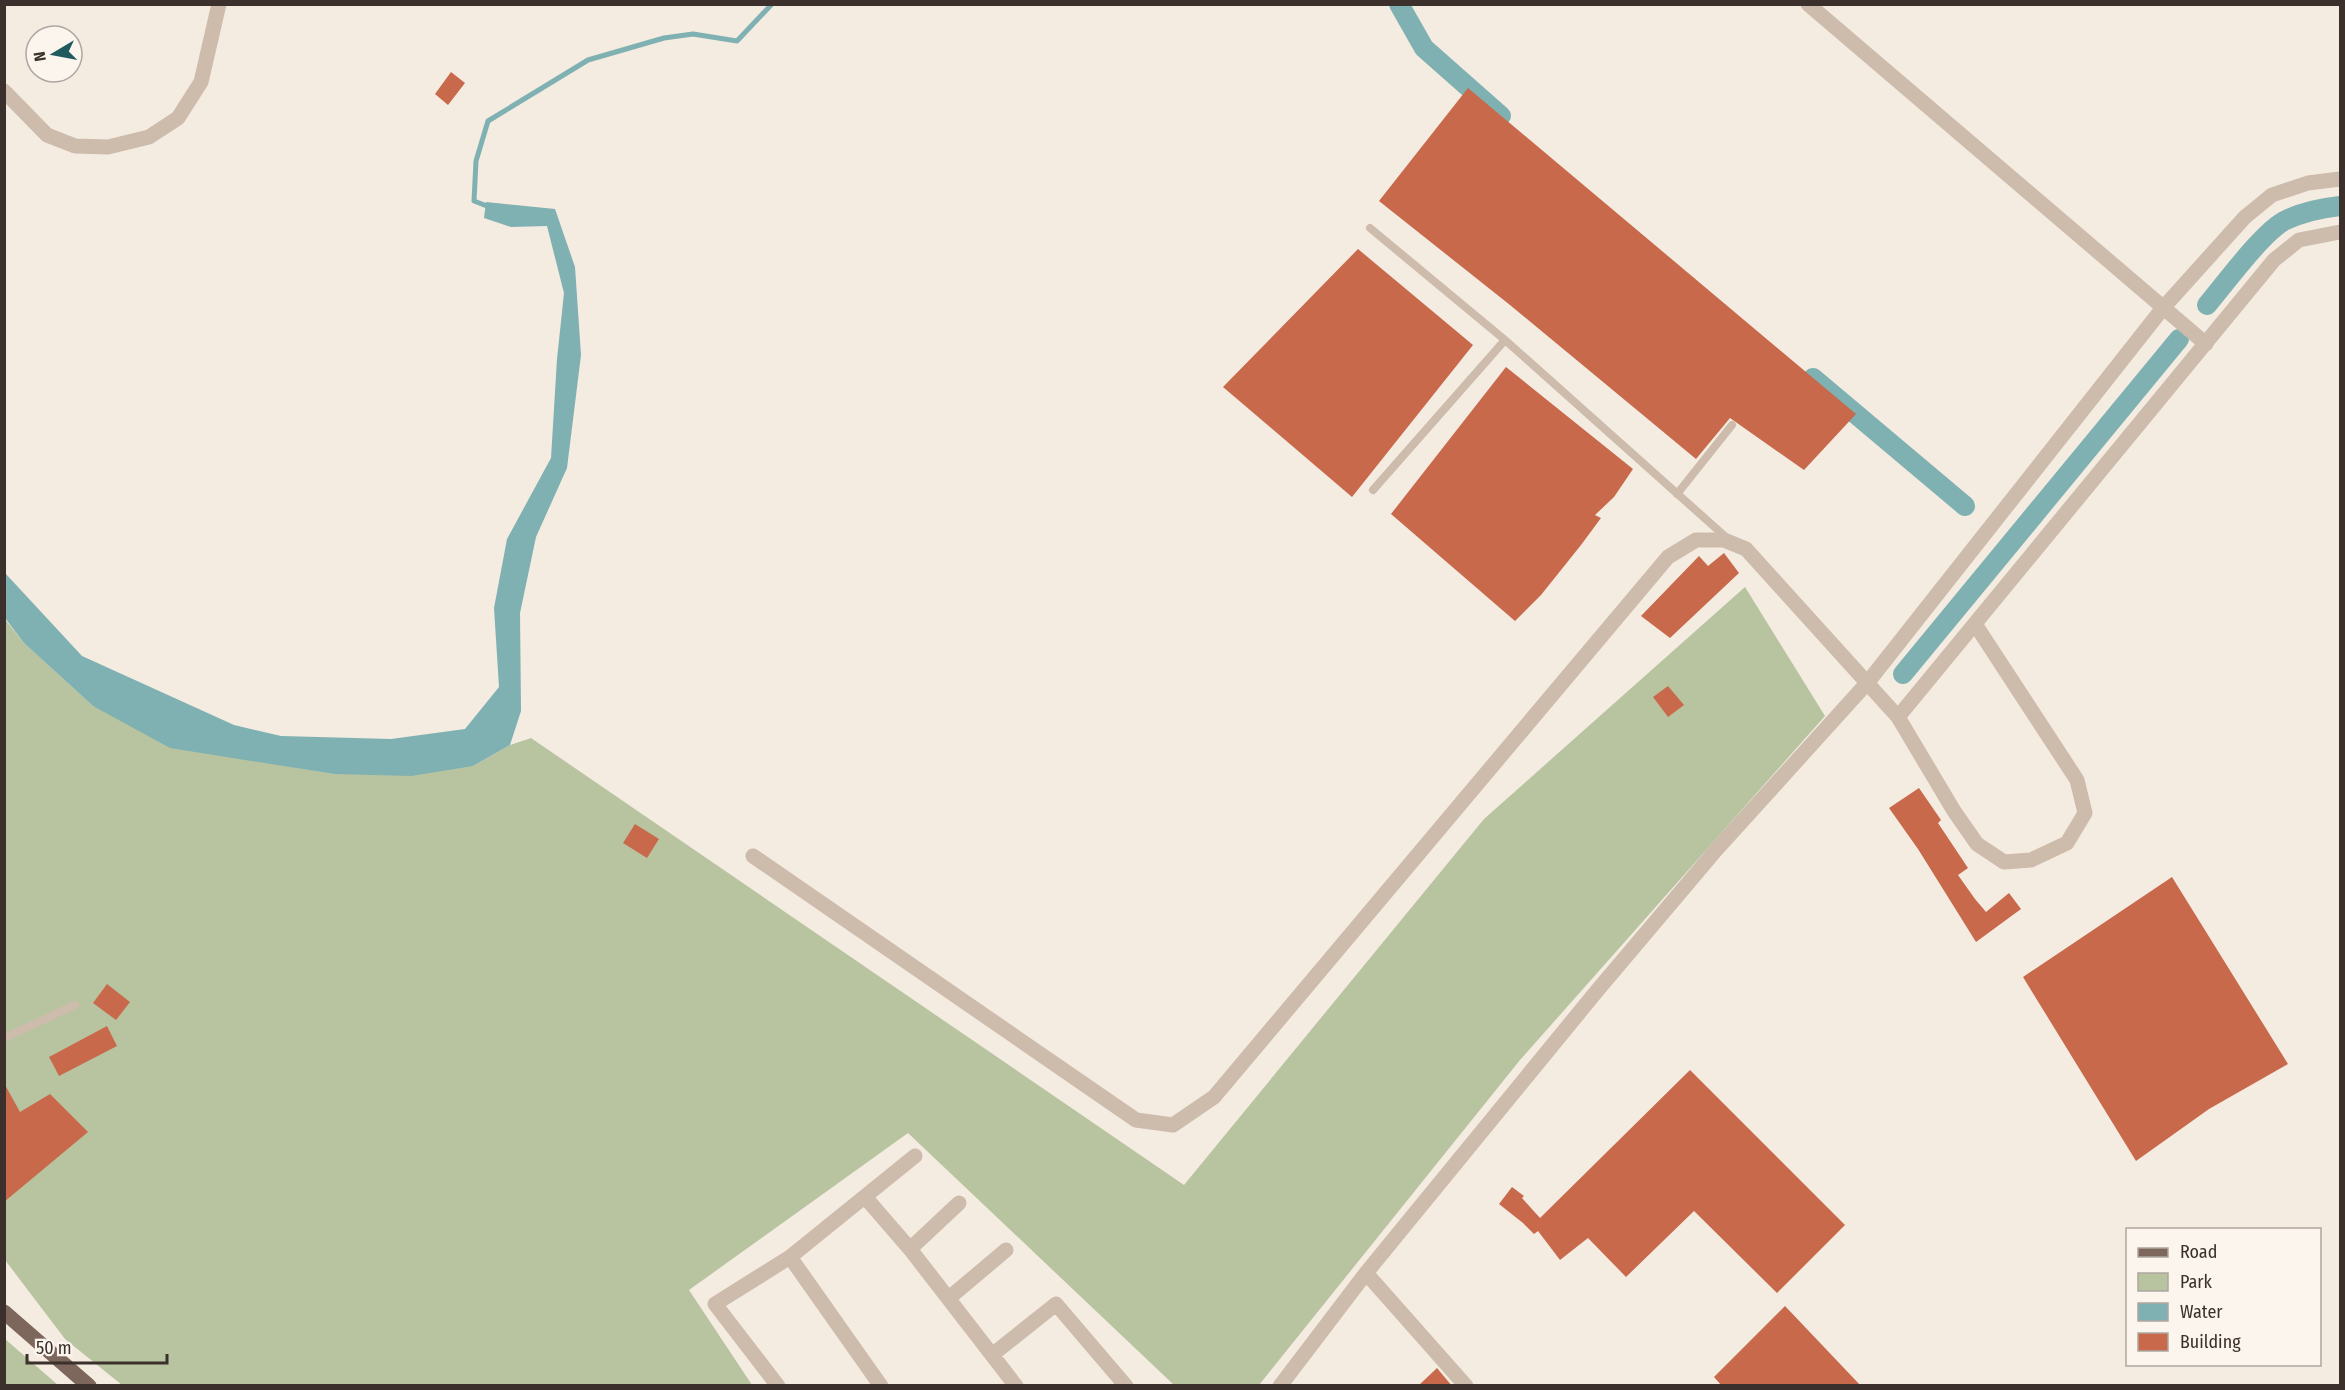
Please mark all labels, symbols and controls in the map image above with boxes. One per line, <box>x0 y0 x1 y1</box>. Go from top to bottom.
north arrow <box>24 24 84 84</box>
text: N <box>30 50 50 63</box>
legend <box>2126 1228 2321 1366</box>
text: Road <box>2180 1241 2217 1263</box>
text: Park <box>2180 1271 2213 1293</box>
text: Water <box>2180 1301 2223 1323</box>
scale bar <box>27 1327 166 1365</box>
text: Building <box>2180 1331 2241 1353</box>
text: 50 m <box>36 1337 72 1359</box>

